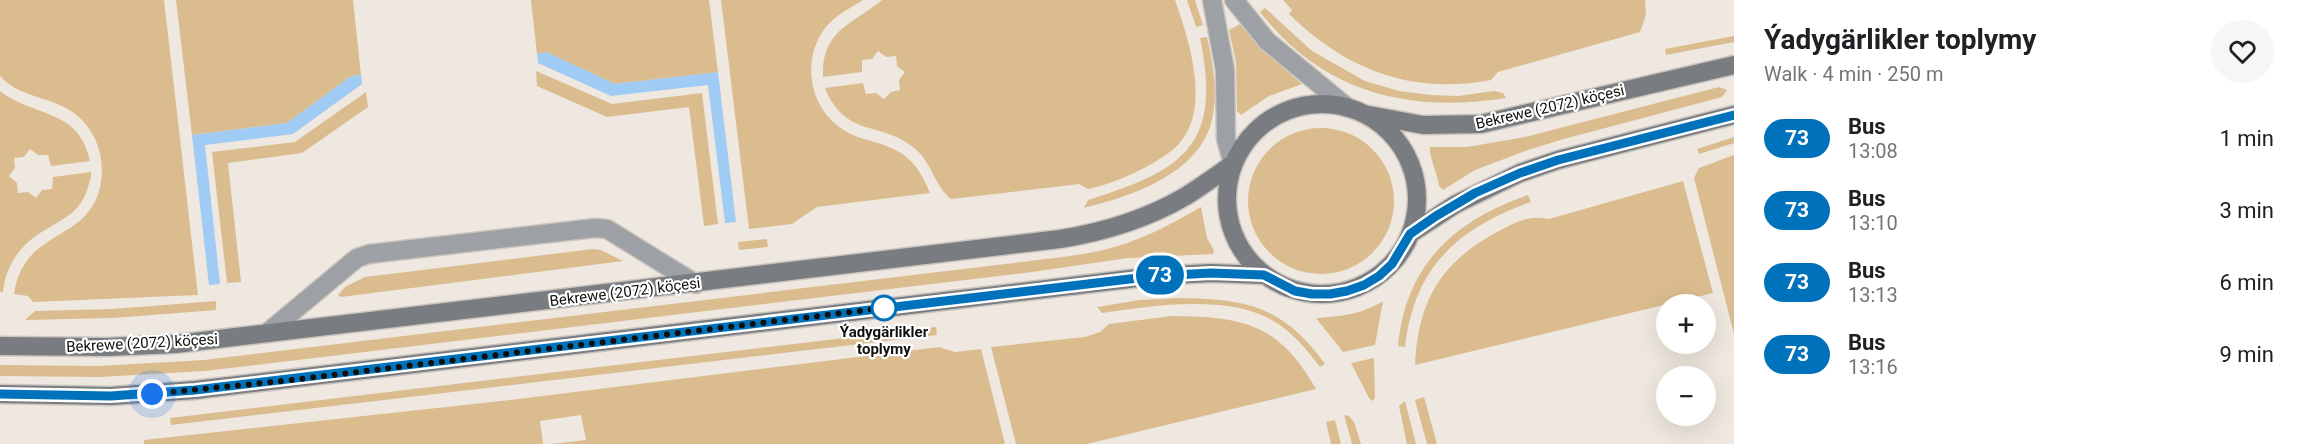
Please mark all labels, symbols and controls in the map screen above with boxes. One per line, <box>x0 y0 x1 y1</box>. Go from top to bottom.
button: heart <box>2211 20 2274 83</box>
text: Ýadygärlikler toplymy <box>1764 23 2036 56</box>
text: Walk · 4 min · 250 m <box>1764 62 1943 86</box>
street label: Bekrewe (2072) köçesi <box>1474 81 1626 133</box>
text: Bus <box>1848 114 1886 139</box>
text: 73 <box>1785 126 1809 150</box>
text: 1 min <box>2219 126 2274 151</box>
text: 13:08 <box>1848 139 1898 163</box>
text: Bus <box>1848 186 1886 211</box>
text: 73 <box>1785 198 1809 222</box>
text: 3 min <box>2219 198 2274 223</box>
text: 13:10 <box>1848 211 1898 235</box>
line badge: 73 <box>1133 256 1187 294</box>
text: Bus <box>1848 258 1886 283</box>
text: 73 <box>1148 263 1172 287</box>
text: 73 <box>1785 270 1809 294</box>
text: 6 min <box>2219 270 2274 295</box>
street label: Bekrewe (2072) köçesi <box>549 274 701 310</box>
text: 13:13 <box>1848 283 1898 307</box>
map controls <box>1656 294 1716 426</box>
button: + <box>1656 294 1716 354</box>
marker: Ýadygärlikler toplymy <box>871 295 897 321</box>
place label: Ýadygärlikler toplymy <box>840 323 929 358</box>
street label: Bekrewe (2072) köçesi <box>66 330 218 356</box>
text: Bus <box>1848 330 1886 355</box>
text: 73 <box>1785 342 1809 366</box>
text: 9 min <box>2219 342 2274 367</box>
text: 13:16 <box>1848 355 1898 379</box>
button: − <box>1656 366 1716 426</box>
your location <box>137 379 167 409</box>

